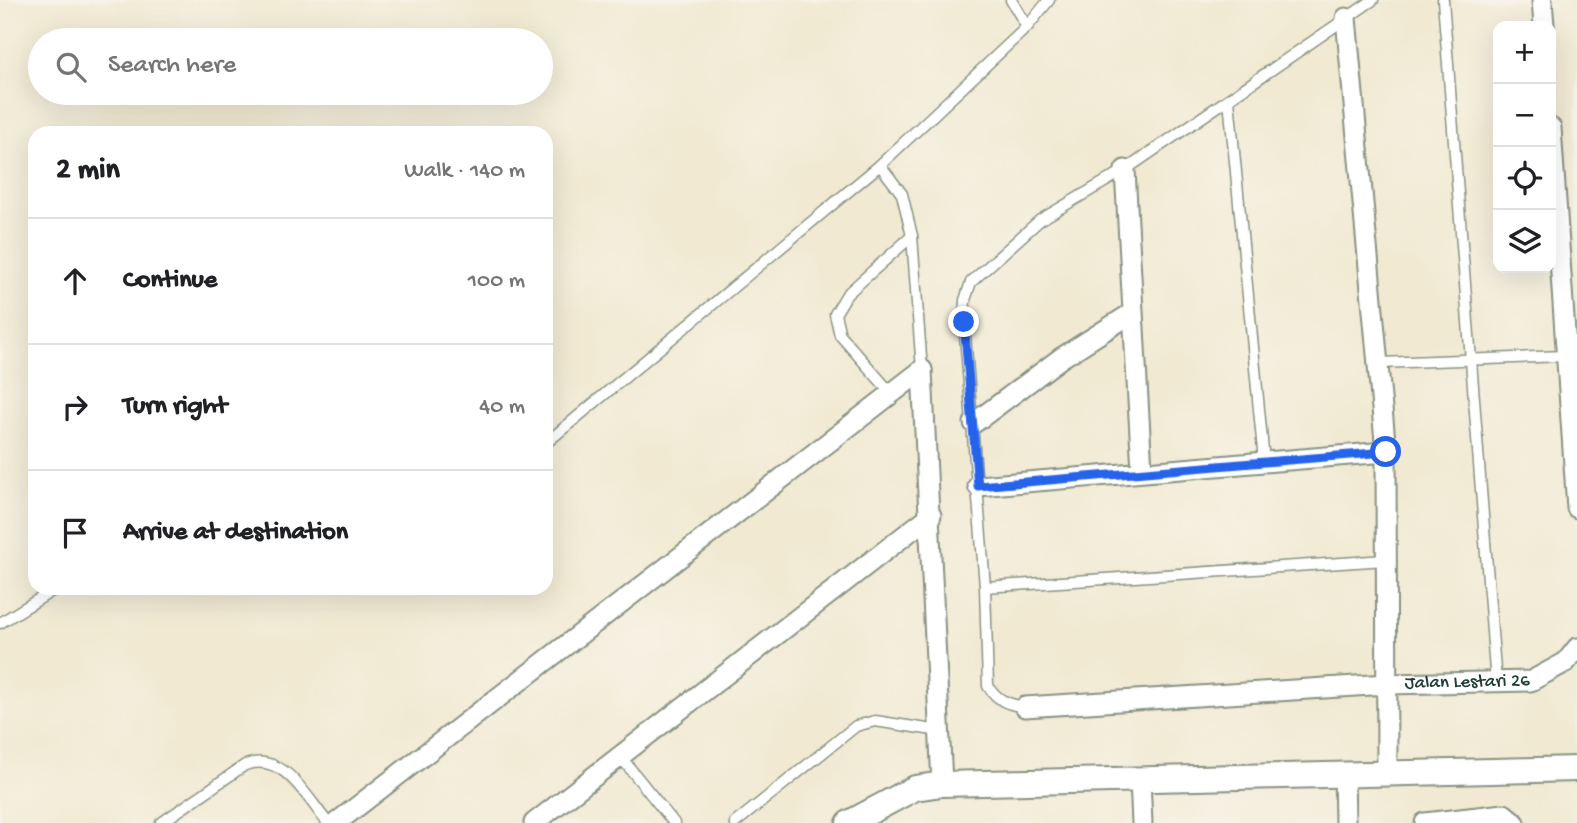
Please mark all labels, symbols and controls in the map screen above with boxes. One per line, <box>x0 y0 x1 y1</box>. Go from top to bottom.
map controls <box>1493 21 1556 273</box>
button: + <box>1493 21 1556 84</box>
search box <box>28 28 553 105</box>
icon: search <box>52 48 90 86</box>
text: Search here <box>108 51 236 82</box>
button: − <box>1493 84 1556 147</box>
button: locate <box>1493 147 1556 210</box>
text: 2 min <box>56 154 120 189</box>
text: Walk · 140 m <box>404 158 525 185</box>
button: layers <box>1493 210 1556 273</box>
icon: ahead <box>56 262 94 300</box>
text: Continue <box>123 266 217 297</box>
text: 100 m <box>468 268 525 295</box>
route end <box>948 306 979 337</box>
icon: right <box>56 388 94 426</box>
text: Turn right <box>123 392 227 423</box>
text: 40 m <box>479 394 525 421</box>
route start <box>1370 436 1401 467</box>
icon: arrive <box>56 514 94 552</box>
text: Arrive at destination <box>123 518 348 549</box>
street label: Jalan Lestari 26 <box>1404 670 1531 695</box>

